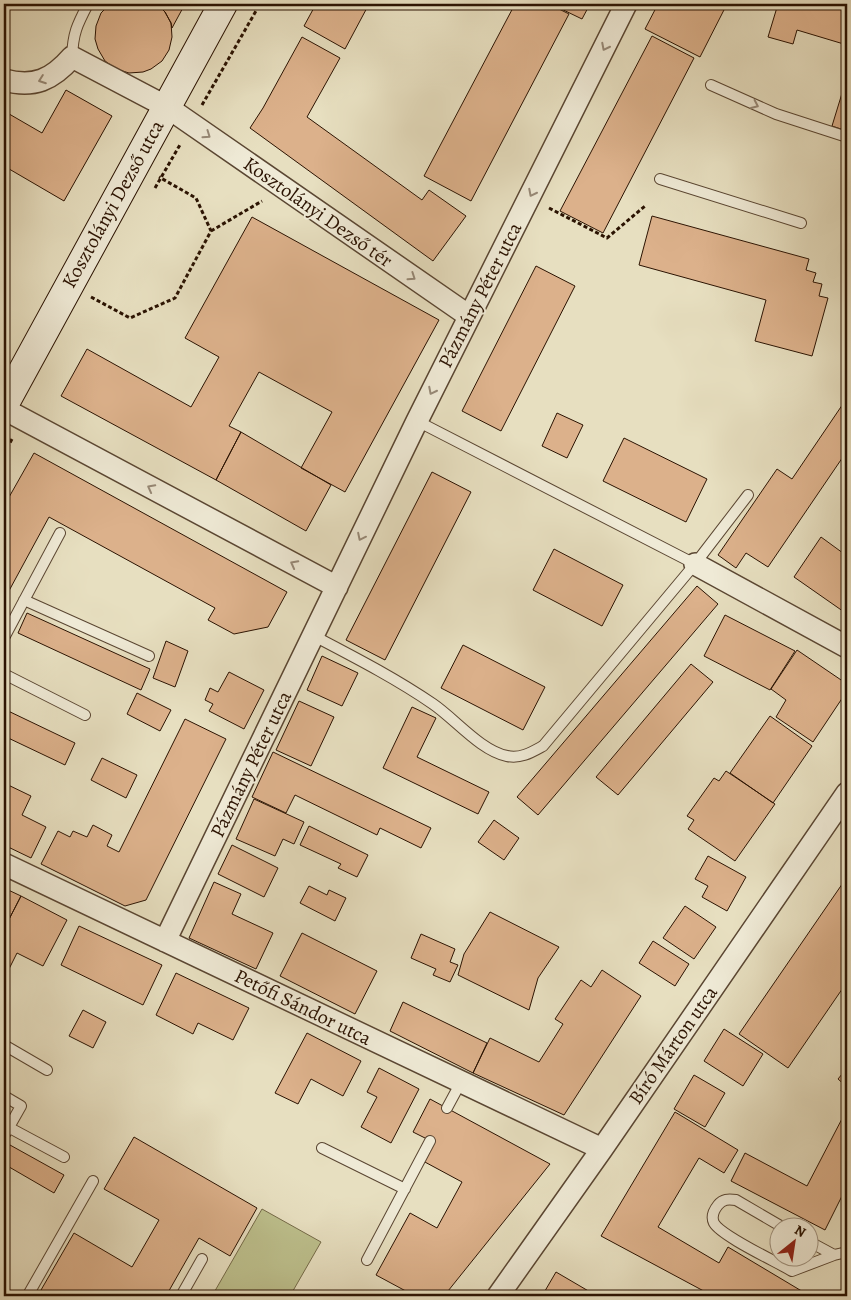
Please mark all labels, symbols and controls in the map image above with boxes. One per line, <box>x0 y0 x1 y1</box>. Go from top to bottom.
one-way arrow <box>601 42 611 51</box>
one-way arrow <box>38 74 46 84</box>
one-way arrow <box>750 98 759 108</box>
street label: Kosztolányi Dezső utca <box>56 115 171 293</box>
one-way arrow <box>201 129 211 138</box>
street label: Kosztolányi Dezső tér <box>238 150 398 274</box>
one-way arrow <box>528 187 538 196</box>
street label: Pázmány Péter utca <box>432 217 529 372</box>
one-way arrow <box>406 271 416 280</box>
one-way arrow <box>428 386 438 395</box>
one-way arrow <box>147 484 156 494</box>
one-way arrow <box>357 532 367 541</box>
one-way arrow <box>290 561 299 571</box>
street label: Pázmány Péter utca <box>204 686 298 842</box>
street label: Petőfi Sándor utca <box>230 962 377 1052</box>
street label: Bíró Márton utca <box>622 980 724 1110</box>
north arrow <box>768 1218 818 1268</box>
text: N <box>791 1220 809 1242</box>

